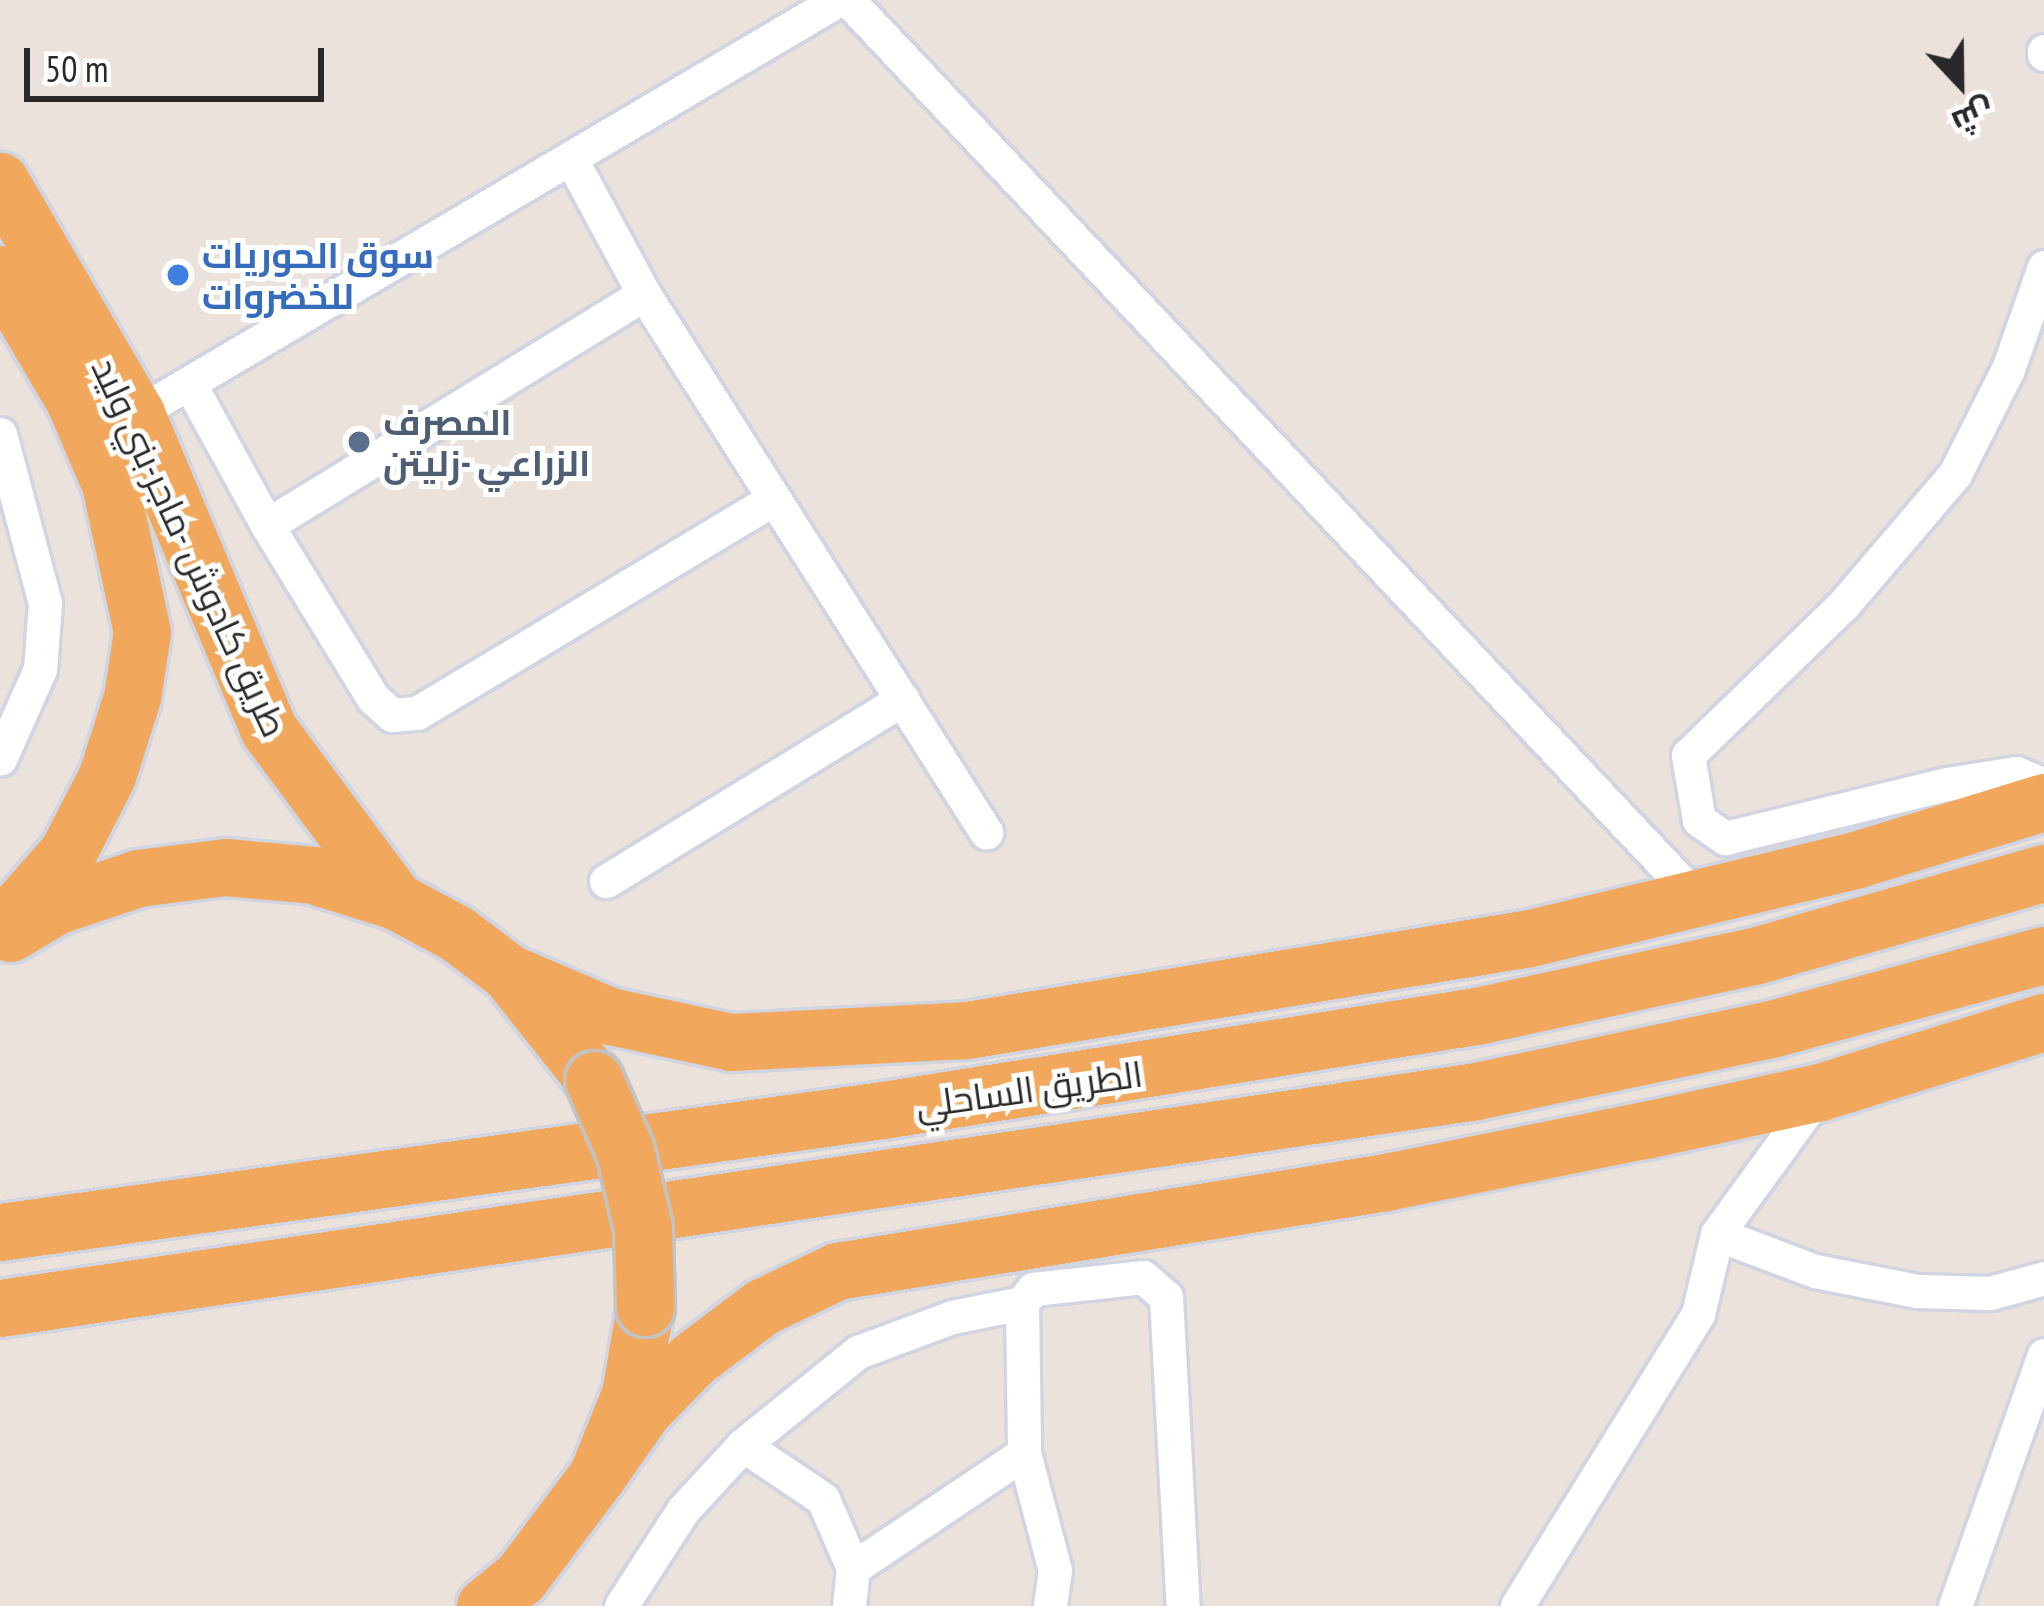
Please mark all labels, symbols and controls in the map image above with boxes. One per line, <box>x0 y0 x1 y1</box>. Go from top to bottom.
scale bar <box>30 24 330 98</box>
north arrow <box>1900 24 2020 144</box>
text: 50 m <box>45 45 108 92</box>
text: ش <box>1946 90 2001 146</box>
place label: سوق الحوريات للخضروات <box>202 232 434 317</box>
marker: سوق الحوريات للخضروات <box>165 262 191 288</box>
street label: طريق كادوش -ماجر-بني وليد <box>83 351 297 743</box>
place label: المصرف الزراعي -زليتن <box>383 399 592 484</box>
marker: المصرف الزراعي -زليتن <box>346 429 372 455</box>
street label: الطريق الساحلي <box>913 1052 1145 1126</box>

